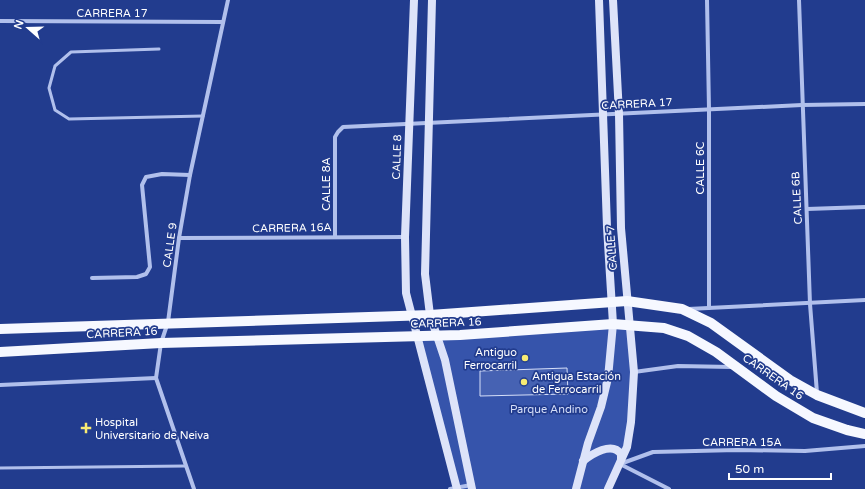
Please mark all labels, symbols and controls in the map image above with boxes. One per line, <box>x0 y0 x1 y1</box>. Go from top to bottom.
street label: CARRERA 17 <box>76 7 148 20</box>
north arrow <box>8 8 48 48</box>
text: N <box>11 18 27 31</box>
street label: CARRERA 17 <box>601 96 673 112</box>
street label: CALLE 8 <box>390 134 404 180</box>
street label: CALLE 6C <box>694 141 707 194</box>
street label: CALLE 8A <box>320 157 333 211</box>
street label: CALLE 6B <box>789 171 805 225</box>
street label: CARRERA 16A <box>252 221 332 235</box>
street label: CALLE 9 <box>160 222 180 268</box>
street label: CALLE 7 <box>604 225 620 271</box>
street label: CARRERA 16 <box>410 315 482 331</box>
street label: CARRERA 16 <box>86 325 158 341</box>
place label: Antiguo Ferrocarril <box>464 346 517 372</box>
street label: CARRERA 16 <box>740 351 806 403</box>
marker: Antiguo Ferrocarril <box>520 353 530 363</box>
place label: Antigua Estación de Ferrocarril <box>532 370 621 396</box>
marker: Antigua Estación de Ferrocarril <box>519 377 529 387</box>
park label: Parque Andino <box>510 403 588 416</box>
place label: Hospital Universitario de Neiva <box>95 416 209 442</box>
marker: Hospital Universitario de Neiva <box>80 422 92 434</box>
street label: CARRERA 15A <box>702 436 782 449</box>
scale bar <box>729 455 831 481</box>
text: 50 m <box>735 462 764 476</box>

